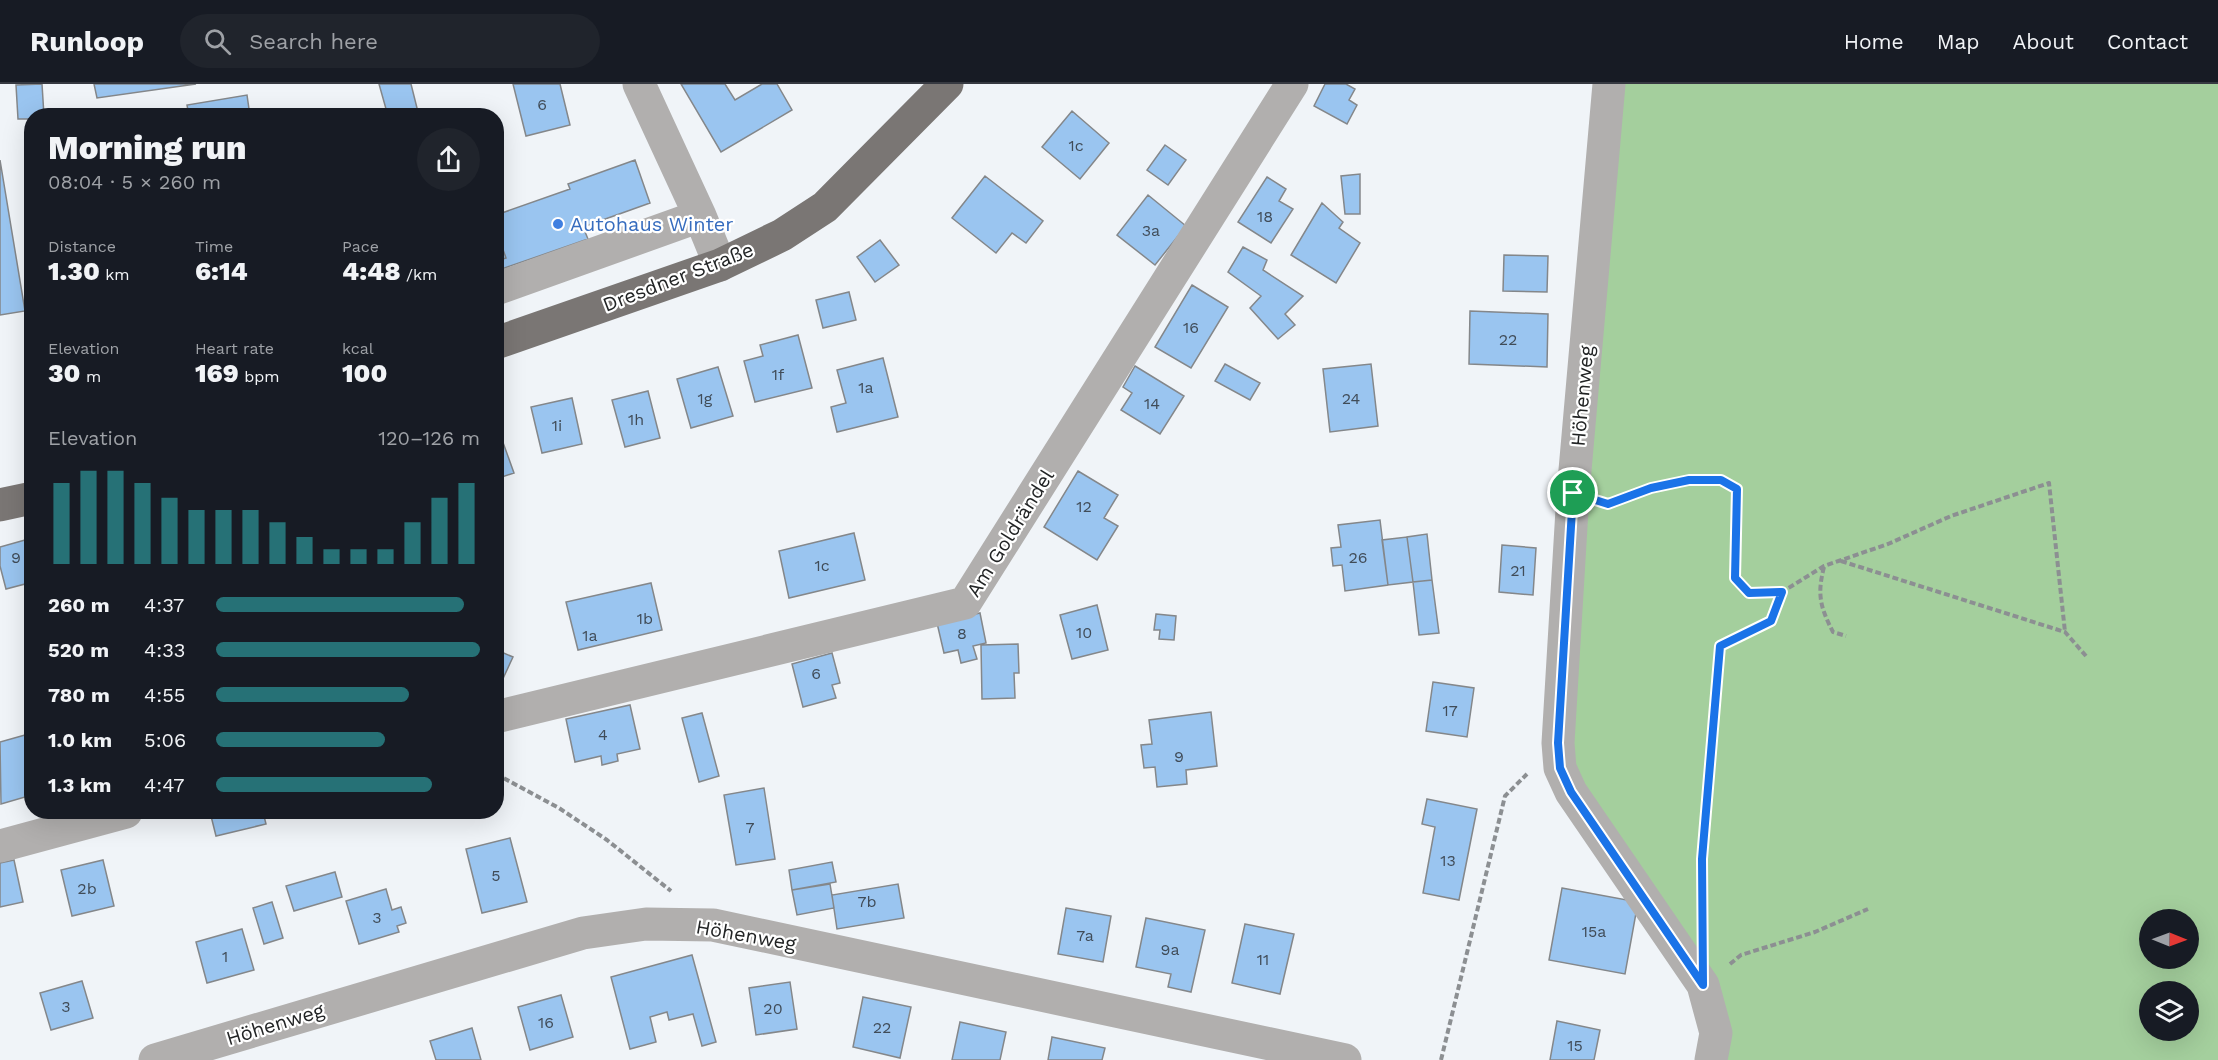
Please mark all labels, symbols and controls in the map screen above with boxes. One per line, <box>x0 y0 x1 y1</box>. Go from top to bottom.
search box <box>180 14 600 68</box>
text: Runloop <box>30 25 144 58</box>
icon: search <box>201 25 234 58</box>
text: Search here <box>249 29 378 54</box>
text: Home <box>1844 29 1904 54</box>
text: Map <box>1937 29 1980 54</box>
text: About <box>2013 29 2074 54</box>
text: Contact <box>2107 29 2188 54</box>
house number: 6 <box>537 95 547 114</box>
text: Morning run <box>48 128 247 167</box>
button: share <box>417 128 480 191</box>
house number: 1c <box>1068 136 1084 155</box>
text: 08:04 · 5 × 260 m <box>48 170 221 194</box>
house number: 18 <box>1257 207 1273 226</box>
place label: Autohaus Winter <box>570 212 734 236</box>
marker: Autohaus Winter <box>551 217 565 231</box>
house number: 3a <box>1142 221 1160 240</box>
text: Distance <box>48 237 116 256</box>
text: Time <box>195 237 233 256</box>
text: Pace <box>342 237 379 256</box>
street label: Dresdner Straße <box>599 237 757 317</box>
text: 1.30 <box>48 256 100 286</box>
text: 6:14 <box>195 256 248 286</box>
text: 4:48 <box>342 256 401 286</box>
text: km <box>100 265 130 284</box>
text: /km <box>401 265 437 284</box>
house number: 16 <box>1183 318 1199 337</box>
house number: 22 <box>1499 330 1517 349</box>
text: Elevation <box>48 339 119 358</box>
text: Heart rate <box>195 339 274 358</box>
text: kcal <box>342 339 374 358</box>
street label: Höhenweg <box>1566 344 1598 447</box>
text: 30 <box>48 358 80 388</box>
text: 169 <box>195 358 239 388</box>
text: 100 <box>342 358 387 388</box>
house number: 1f <box>772 365 785 384</box>
text: m <box>80 367 101 386</box>
text: bpm <box>239 367 280 386</box>
house number: 1a <box>858 378 874 397</box>
house number: 1g <box>698 389 713 408</box>
house number: 24 <box>1342 389 1361 408</box>
house number: 14 <box>1144 394 1160 413</box>
house number: 1h <box>628 410 644 429</box>
house number: 1i <box>552 416 562 435</box>
text: Elevation <box>48 426 137 450</box>
text: 120–126 m <box>378 426 480 450</box>
street label: Am Goldrändel <box>961 465 1059 601</box>
pin <box>1547 467 1598 518</box>
icon: arrive <box>1556 476 1589 509</box>
house number: 12 <box>1076 497 1092 516</box>
house number: 9 <box>11 548 21 567</box>
house number: 26 <box>1348 548 1368 567</box>
house number: 1c <box>814 556 830 575</box>
house number: 21 <box>1510 561 1526 580</box>
text: 260 m <box>48 593 110 617</box>
text: 4:37 <box>144 593 184 617</box>
house number: 1b <box>637 609 653 628</box>
house number: 10 <box>1076 623 1092 642</box>
house number: 8 <box>957 624 967 643</box>
house number: 1a <box>582 626 598 645</box>
text: 520 m <box>48 638 109 662</box>
text: 4:33 <box>144 638 185 662</box>
house number: 6 <box>811 664 821 683</box>
text: 780 m <box>48 683 110 707</box>
text: 4:55 <box>144 683 185 707</box>
house number: 17 <box>1442 701 1458 720</box>
house number: 4 <box>598 725 608 744</box>
text: 1.0 km <box>48 728 112 752</box>
text: 5:06 <box>144 728 186 752</box>
house number: 9 <box>1174 747 1184 766</box>
text: 1.3 km <box>48 773 111 797</box>
text: 4:47 <box>144 773 185 797</box>
house number: 7 <box>746 818 755 837</box>
house number: 13 <box>1440 851 1456 870</box>
house number: 5 <box>491 866 501 885</box>
house number: 2b <box>77 879 97 898</box>
house number: 7b <box>857 892 877 911</box>
house number: 3 <box>372 908 382 927</box>
north arrow <box>2139 909 2199 969</box>
map controls <box>2139 909 2199 1041</box>
street label: Höhenweg <box>694 914 798 956</box>
house number: 15a <box>1582 922 1606 941</box>
house number: 7a <box>1076 926 1094 945</box>
house number: 9a <box>1161 940 1179 959</box>
house number: 1 <box>222 947 228 966</box>
house number: 11 <box>1257 950 1269 969</box>
button: layers <box>2139 981 2199 1041</box>
house number: 3 <box>61 997 71 1016</box>
street label: Höhenweg <box>223 998 327 1050</box>
house number: 20 <box>763 999 783 1018</box>
house number: 16 <box>538 1013 554 1032</box>
house number: 22 <box>873 1018 891 1037</box>
house number: 15 <box>1567 1036 1583 1055</box>

